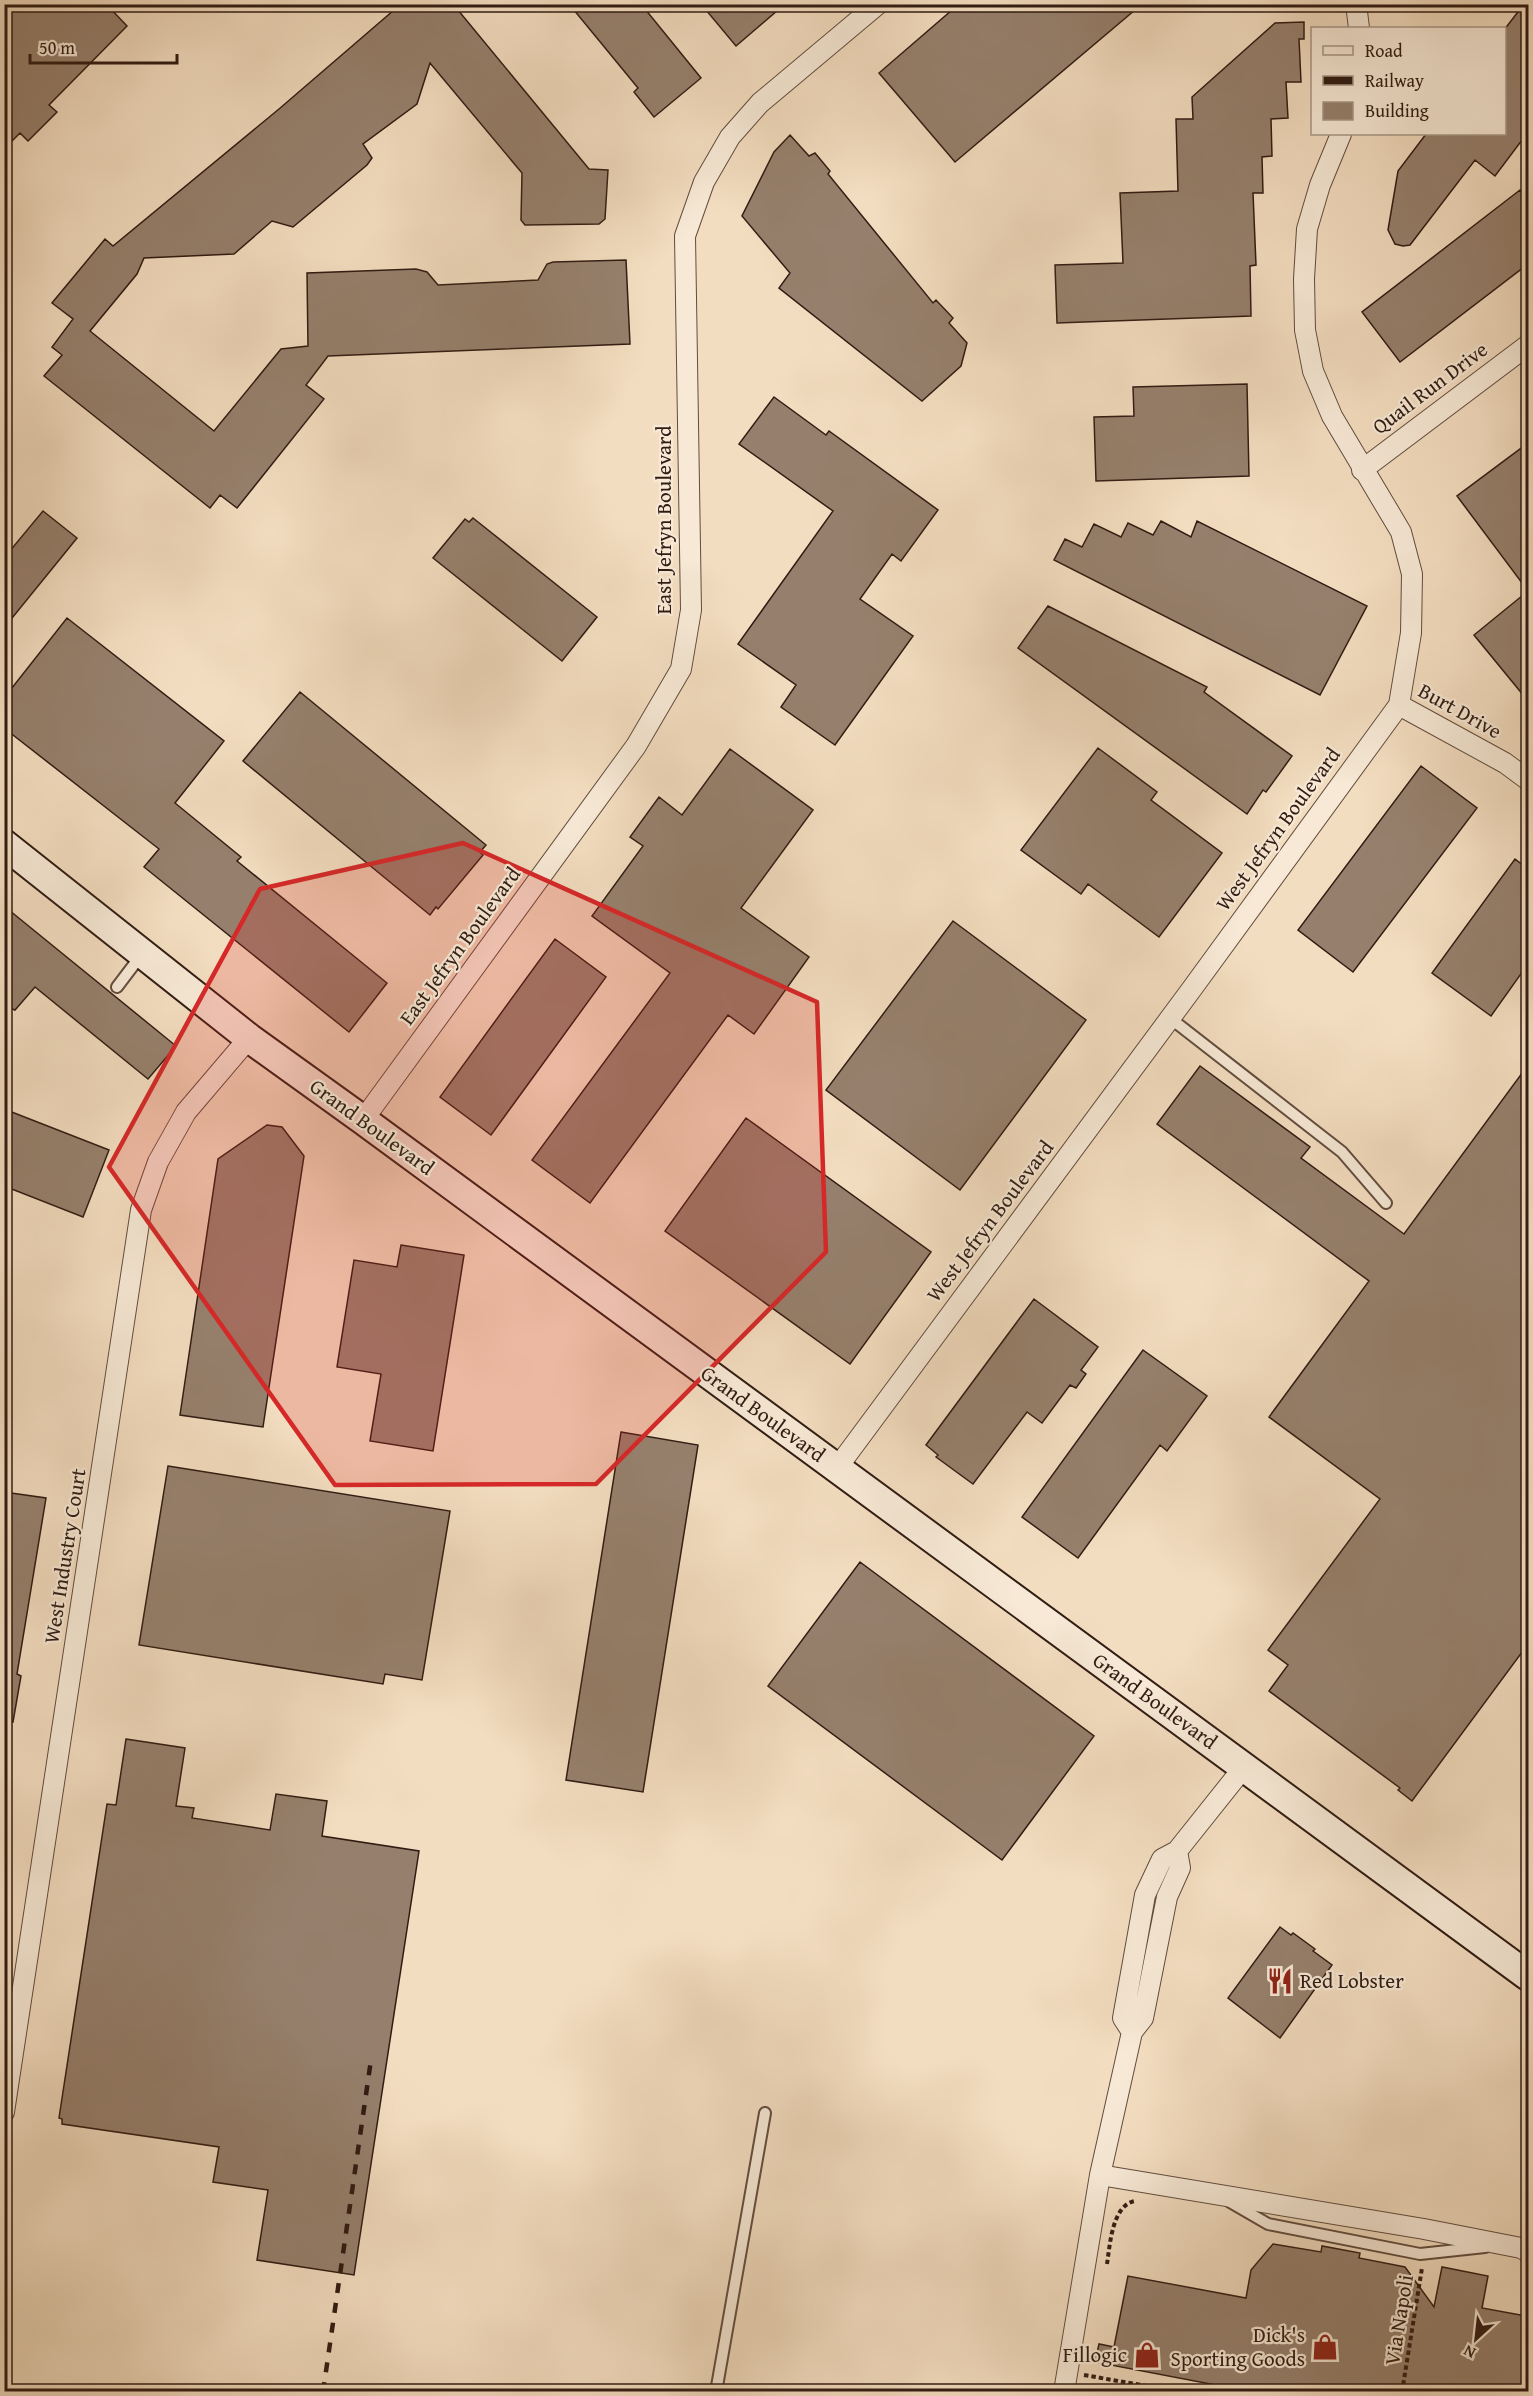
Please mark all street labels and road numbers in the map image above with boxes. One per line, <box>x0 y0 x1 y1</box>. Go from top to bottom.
street label: Quail Run Drive <box>1365 334 1494 441</box>
street label: East Jefryn Boulevard <box>648 425 679 615</box>
street label: Burt Drive <box>1413 675 1508 746</box>
street label: West Jefryn Boulevard <box>1208 740 1348 917</box>
street label: East Jefryn Boulevard <box>392 860 528 1031</box>
street label: Grand Boulevard <box>303 1071 442 1183</box>
street label: West Jefryn Boulevard <box>918 1133 1061 1308</box>
street label: Grand Boulevard <box>694 1358 833 1470</box>
street label: West Industry Court <box>35 1465 94 1646</box>
street label: Grand Boulevard <box>1086 1645 1225 1757</box>
street label: Via Napoli <box>1376 2272 1421 2368</box>

